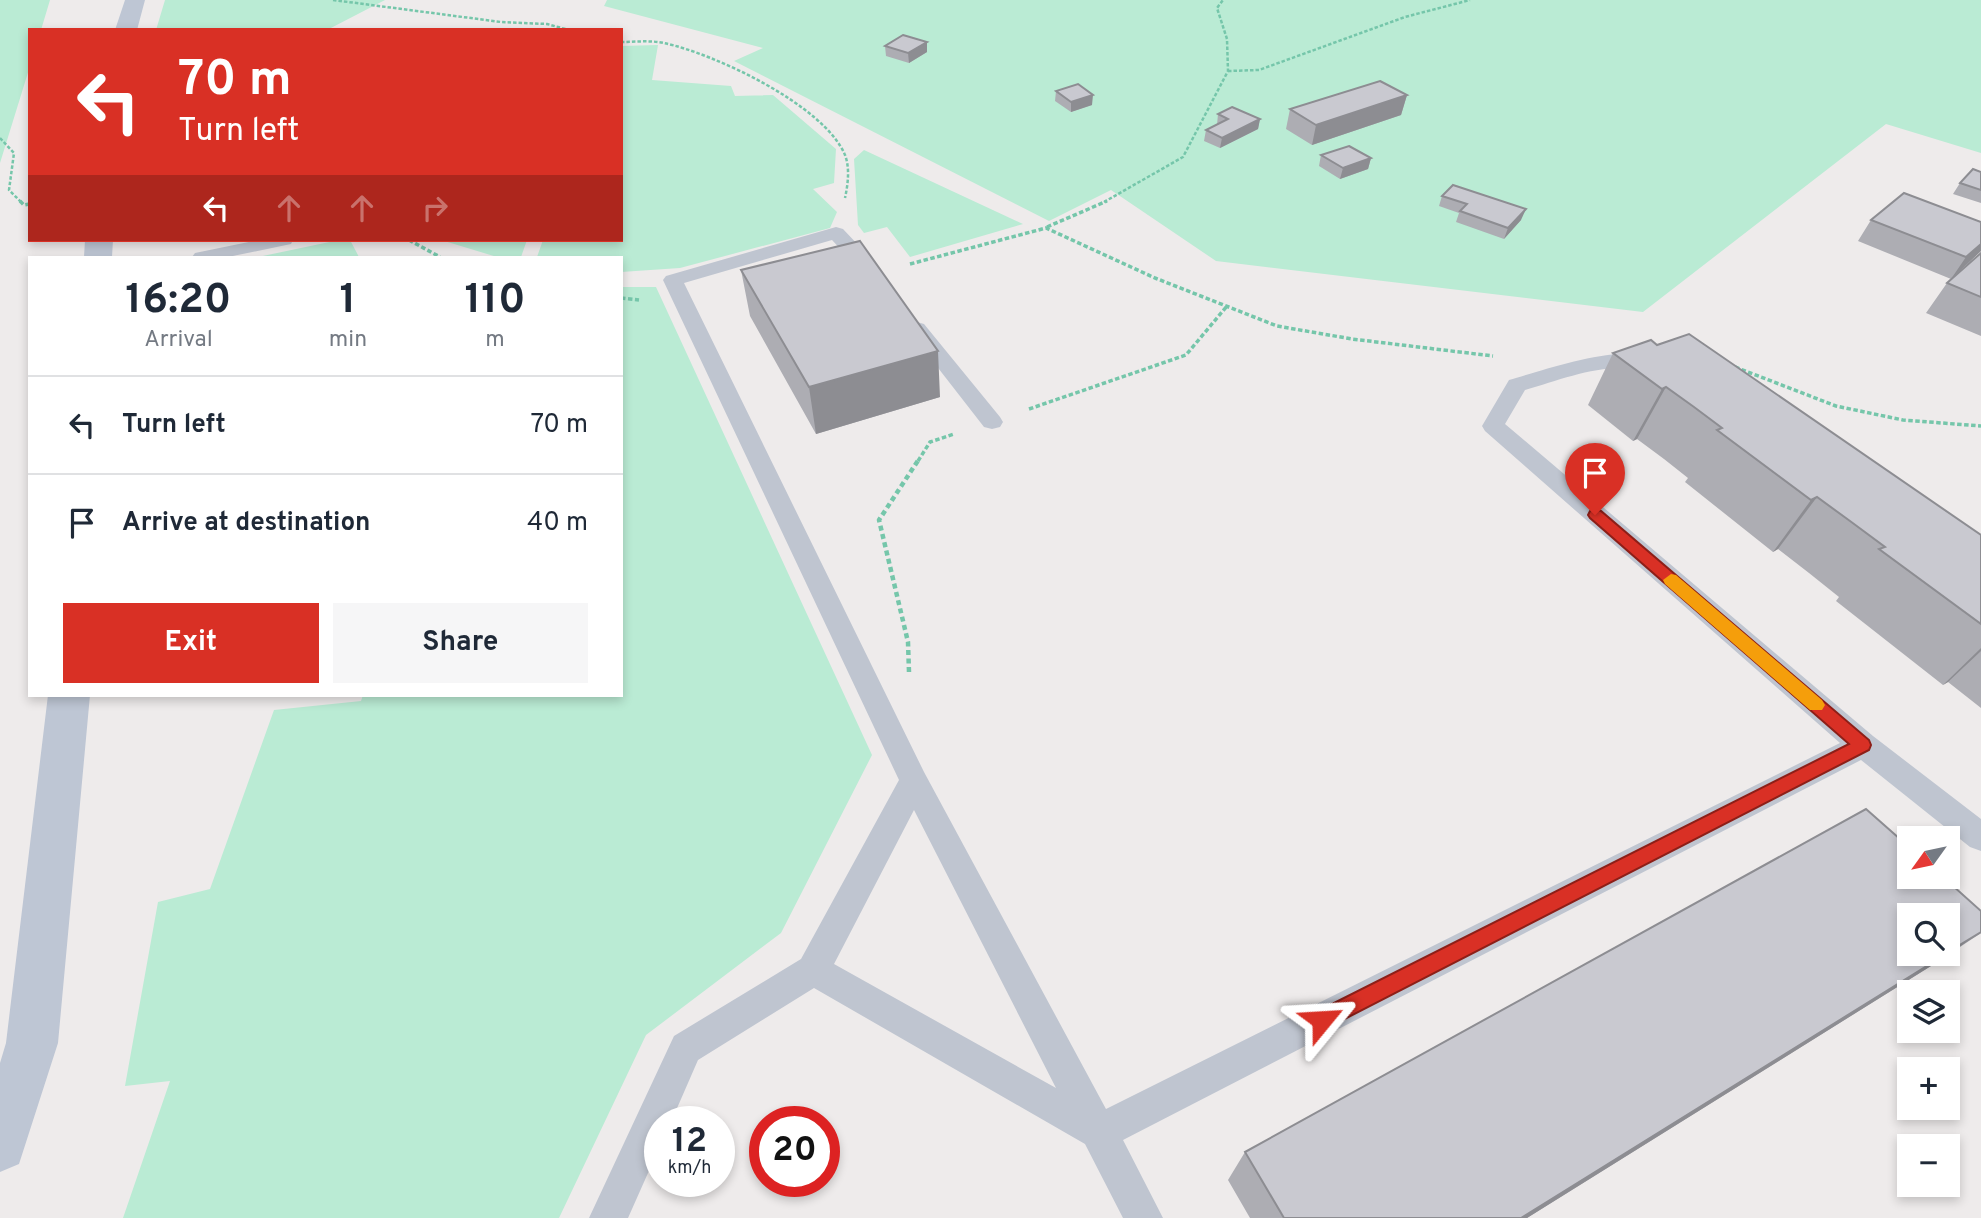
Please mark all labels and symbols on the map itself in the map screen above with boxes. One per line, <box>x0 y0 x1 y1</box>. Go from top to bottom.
pin <box>1565 443 1625 515</box>
north arrow <box>1897 826 1960 889</box>
position arrow <box>1285 983 1359 1057</box>
speed limit sign: 20 <box>749 1106 840 1197</box>

